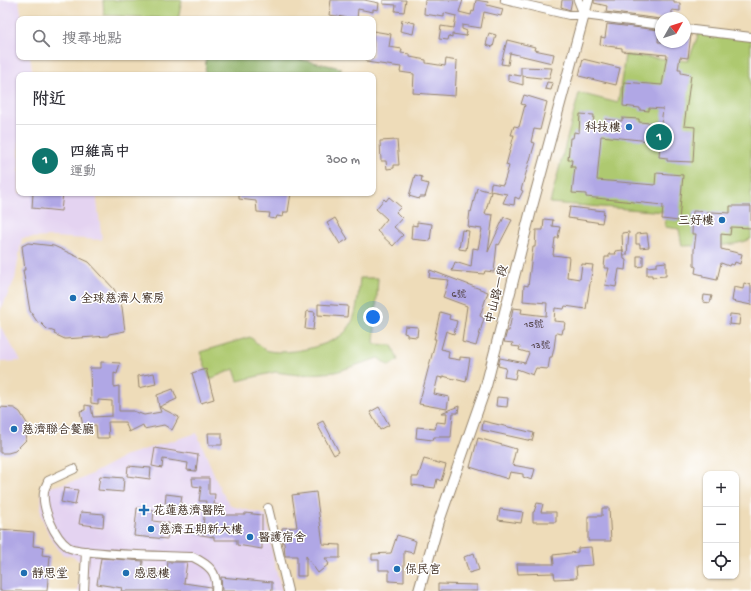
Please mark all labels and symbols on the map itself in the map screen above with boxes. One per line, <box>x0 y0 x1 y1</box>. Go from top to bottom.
north arrow <box>655 12 691 48</box>
place label: 科技樓 <box>585 121 621 136</box>
marker: 科技樓 <box>624 122 634 132</box>
pin: 1 <box>646 122 672 152</box>
place label: 三好樓 <box>678 214 714 229</box>
marker: 三好樓 <box>717 215 727 225</box>
street label: 中山路一段 <box>483 263 512 325</box>
house number: 6號 <box>451 289 467 301</box>
place label: 全球慈濟人寮房 <box>81 292 165 307</box>
marker: 全球慈濟人寮房 <box>68 293 78 303</box>
your location <box>363 307 383 327</box>
house number: 15號 <box>523 319 544 331</box>
house number: 13號 <box>530 340 551 352</box>
place label: 慈濟聯合餐廳 <box>22 422 94 438</box>
marker: 慈濟聯合餐廳 <box>9 424 19 434</box>
place label: 花蓮慈濟醫院 <box>153 503 225 519</box>
marker: 花蓮慈濟醫院 <box>138 504 150 516</box>
place label: 慈濟五期新大樓 <box>159 523 243 538</box>
marker: 慈濟五期新大樓 <box>146 524 156 534</box>
place label: 醫護宿舍 <box>258 531 306 546</box>
marker: 醫護宿舍 <box>245 532 255 542</box>
place label: 保民宮 <box>405 563 441 578</box>
marker: 保民宮 <box>392 564 402 574</box>
place label: 靜思堂 <box>32 566 68 582</box>
place label: 感恩樓 <box>134 566 170 582</box>
marker: 靜思堂 <box>19 568 29 578</box>
marker: 感恩樓 <box>121 568 131 578</box>

